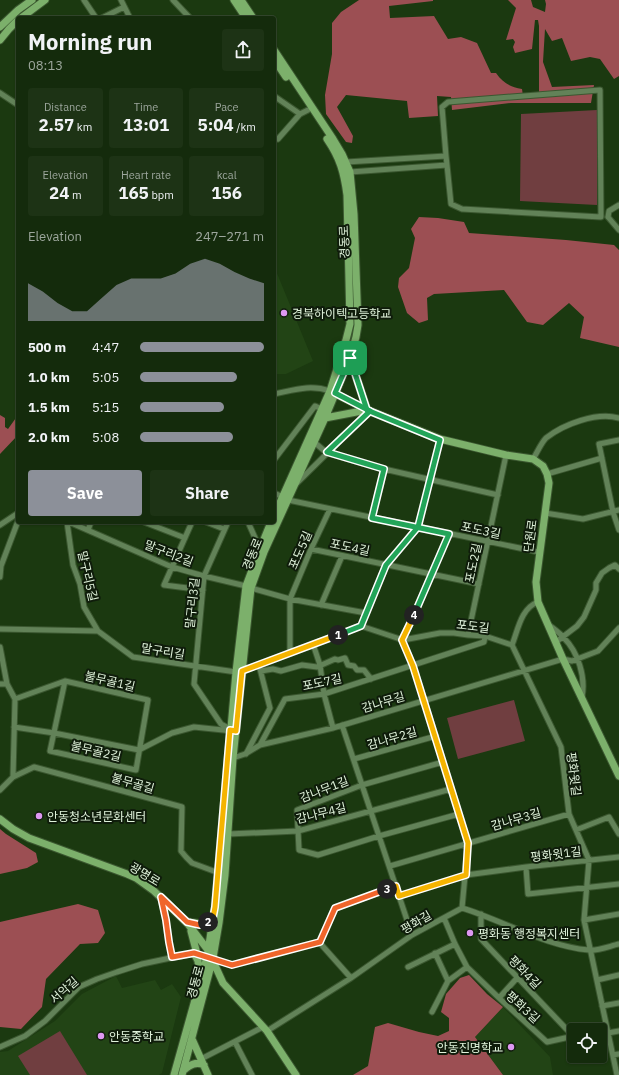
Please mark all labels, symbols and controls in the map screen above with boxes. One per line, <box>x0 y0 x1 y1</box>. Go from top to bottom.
text: Morning run <box>28 27 152 56</box>
button: share <box>222 29 264 71</box>
text: 08:13 <box>28 57 63 74</box>
text: Distance <box>44 100 87 114</box>
text: Time <box>134 100 158 114</box>
text: Pace <box>215 100 239 114</box>
text: 2.57 <box>38 114 74 136</box>
text: 13:01 <box>123 114 169 136</box>
text: 5:04 <box>197 114 234 136</box>
text: km <box>74 120 92 134</box>
text: /km <box>234 120 256 134</box>
text: Elevation <box>43 168 88 182</box>
text: Heart rate <box>121 168 171 182</box>
text: kcal <box>217 168 237 182</box>
text: 24 <box>49 182 69 204</box>
text: 165 <box>118 182 149 204</box>
text: 156 <box>211 182 242 204</box>
text: m <box>69 188 82 202</box>
text: bpm <box>149 188 174 202</box>
street label: 경동로 <box>336 225 352 259</box>
text: Elevation <box>28 228 82 245</box>
text: 247–271 m <box>195 228 264 245</box>
place label: 경북하이텍고등학교 <box>292 306 391 321</box>
marker: 경북하이텍고등학교 <box>279 308 289 318</box>
text: 500 m <box>28 339 66 356</box>
text: 4:47 <box>92 339 119 356</box>
pin <box>333 341 367 375</box>
icon: arrive <box>339 347 361 369</box>
text: 1.0 km <box>28 369 70 386</box>
text: 5:05 <box>92 369 119 386</box>
text: 1.5 km <box>28 399 70 416</box>
text: 5:15 <box>92 399 119 416</box>
text: 2.0 km <box>28 429 70 446</box>
text: 5:08 <box>92 429 119 446</box>
button: Save <box>28 470 142 516</box>
button: Share <box>150 470 264 516</box>
street label: 포도3길 <box>460 518 502 542</box>
street label: 단원로 <box>520 519 540 553</box>
street label: 포도5길 <box>285 529 315 571</box>
street label: 포도4길 <box>329 535 371 559</box>
street label: 경동로 <box>239 536 265 572</box>
street label: 말구리2길 <box>142 537 196 569</box>
street label: 포도2길 <box>461 542 485 584</box>
street label: 말구리5길 <box>75 549 101 603</box>
street label: 말구리3길 <box>182 577 202 629</box>
pin: 4 <box>404 605 424 625</box>
text: 4 <box>411 608 417 622</box>
street label: 포도길 <box>456 617 490 635</box>
pin: 1 <box>328 625 348 645</box>
text: 1 <box>335 628 341 642</box>
street label: 말구리길 <box>140 640 186 662</box>
street label: 불무골1길 <box>83 668 137 694</box>
street label: 포도7길 <box>301 670 343 694</box>
street label: 감나무길 <box>360 688 406 716</box>
street label: 감나무2길 <box>365 724 419 752</box>
street label: 불무골2길 <box>69 738 123 764</box>
street label: 평화윗길 <box>564 751 584 797</box>
street label: 불무골길 <box>110 770 156 796</box>
street label: 감나무1길 <box>297 773 351 805</box>
street label: 감나무4길 <box>294 800 348 826</box>
street label: 감나무3길 <box>489 805 543 833</box>
place label: 안동청소년문화센터 <box>47 809 146 824</box>
marker: 안동청소년문화센터 <box>34 811 44 821</box>
street label: 평화윗1길 <box>530 843 582 865</box>
street label: 광명로 <box>127 859 163 889</box>
pin: 3 <box>377 879 397 899</box>
text: 3 <box>384 882 390 896</box>
street label: 평화길 <box>398 907 434 937</box>
pin: 2 <box>198 912 218 932</box>
text: 2 <box>205 915 211 929</box>
place label: 평화동 행정복지센터 <box>478 926 580 941</box>
marker: 평화동 행정복지센터 <box>465 928 475 938</box>
street label: 평화4길 <box>506 952 544 992</box>
street label: 경동로 <box>183 964 207 1000</box>
street label: 서악길 <box>47 973 81 1007</box>
street label: 평화3길 <box>503 988 543 1026</box>
map controls <box>567 1023 607 1063</box>
button: locate <box>567 1023 607 1063</box>
place label: 안동중학교 <box>109 1029 164 1044</box>
marker: 안동중학교 <box>96 1031 106 1041</box>
place label: 안동진명학교 <box>437 1040 503 1055</box>
marker: 안동진명학교 <box>506 1042 516 1052</box>

